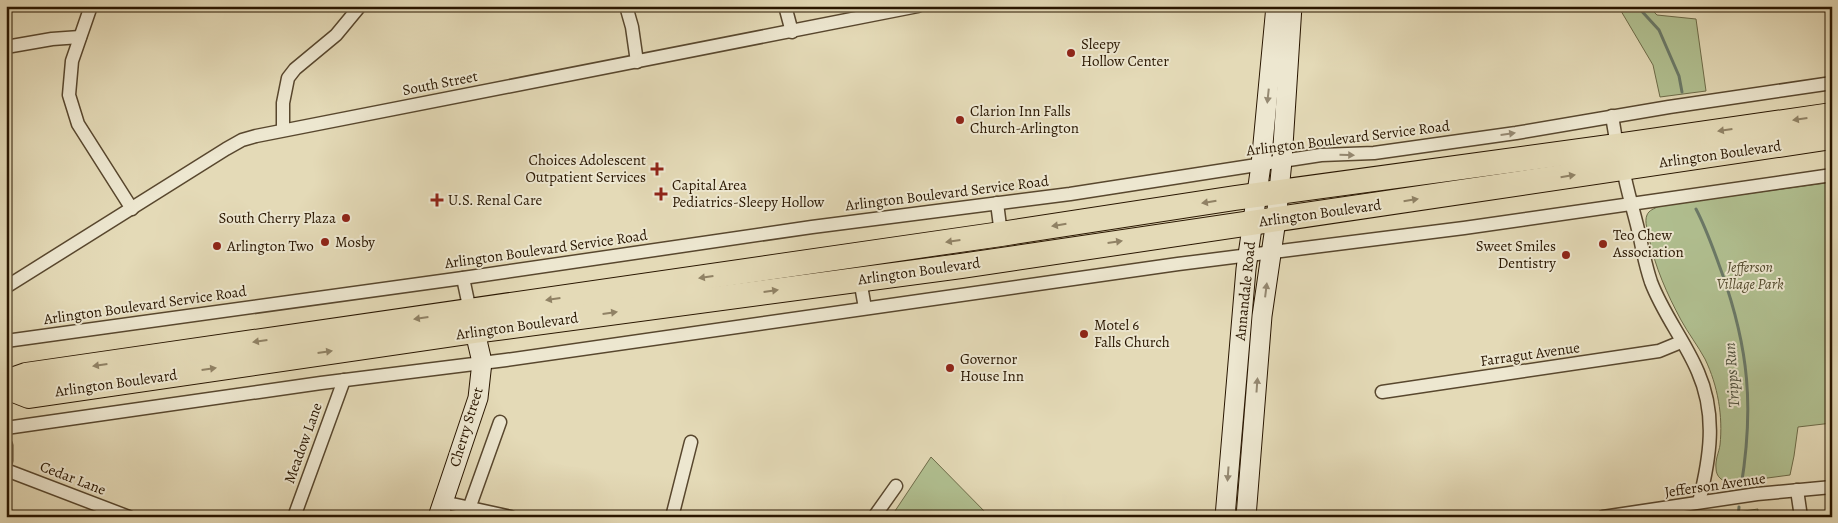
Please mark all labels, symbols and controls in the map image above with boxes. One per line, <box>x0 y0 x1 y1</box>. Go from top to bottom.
place label: Sleepy Hollow Center <box>1081 34 1169 71</box>
marker: Sleepy Hollow Center <box>1065 47 1077 59</box>
street label: South Street <box>401 66 479 100</box>
one-way arrow <box>1264 88 1272 104</box>
place label: Clarion Inn Falls Church-Arlington <box>970 101 1079 138</box>
marker: Clarion Inn Falls Church-Arlington <box>954 114 966 126</box>
street label: Arlington Boulevard Service Road <box>1244 115 1452 161</box>
one-way arrow <box>1792 115 1808 123</box>
one-way arrow <box>1716 126 1732 134</box>
one-way arrow <box>1501 130 1517 138</box>
street label: Arlington Boulevard <box>1657 135 1783 173</box>
place label: Choices Adolescent Outpatient Services <box>525 150 646 187</box>
one-way arrow <box>1340 151 1356 159</box>
marker: Choices Adolescent Outpatient Services <box>650 162 664 176</box>
street label: Arlington Boulevard Service Road <box>843 170 1051 216</box>
one-way arrow <box>1561 172 1577 180</box>
place label: Capital Area Pediatrics-Sleepy Hollow <box>672 175 825 212</box>
marker: Capital Area Pediatrics-Sleepy Hollow <box>654 187 668 201</box>
place label: U.S. Renal Care <box>448 190 543 210</box>
marker: U.S. Renal Care <box>430 193 444 207</box>
street label: Arlington Boulevard <box>1257 194 1383 232</box>
one-way arrow <box>1403 196 1419 204</box>
one-way arrow <box>1201 198 1217 206</box>
place label: South Cherry Plaza <box>219 208 336 228</box>
marker: South Cherry Plaza <box>340 212 352 224</box>
one-way arrow <box>1050 221 1066 229</box>
street label: Arlington Boulevard Service Road <box>442 225 650 273</box>
place label: Teo Chew Association <box>1612 225 1684 262</box>
place label: Mosby <box>335 232 375 252</box>
place label: Arlington Two <box>226 236 314 256</box>
marker: Mosby <box>319 236 331 248</box>
place label: Sweet Smiles Dentistry <box>1476 236 1556 273</box>
one-way arrow <box>945 237 961 245</box>
one-way arrow <box>1108 238 1124 246</box>
marker: Teo Chew Association <box>1597 238 1609 250</box>
street label: Annandale Road <box>1230 239 1260 343</box>
marker: Arlington Two <box>211 240 223 252</box>
marker: Sweet Smiles Dentistry <box>1560 249 1572 261</box>
street label: Arlington Boulevard <box>856 252 982 290</box>
park label: Jefferson Village Park <box>1716 257 1784 294</box>
one-way arrow <box>697 273 713 281</box>
street label: Arlington Boulevard Service Road <box>41 281 249 329</box>
one-way arrow <box>1262 282 1270 298</box>
one-way arrow <box>764 287 780 295</box>
one-way arrow <box>544 295 560 303</box>
street label: Arlington Boulevard <box>454 307 580 345</box>
one-way arrow <box>603 309 619 317</box>
one-way arrow <box>413 314 429 322</box>
place label: Motel 6 Falls Church <box>1094 315 1170 352</box>
marker: Motel 6 Falls Church <box>1078 328 1090 340</box>
one-way arrow <box>252 337 268 345</box>
street label: Farragut Avenue <box>1479 337 1581 371</box>
water label: Tripps Run <box>1719 342 1745 408</box>
one-way arrow <box>317 348 333 356</box>
place label: Governor House Inn <box>960 349 1024 386</box>
one-way arrow <box>91 361 107 369</box>
marker: Governor House Inn <box>944 362 956 374</box>
street label: Arlington Boulevard <box>53 364 179 402</box>
one-way arrow <box>201 365 217 373</box>
one-way arrow <box>1253 377 1261 393</box>
street label: Cherry Street <box>444 385 488 469</box>
street label: Meadow Lane <box>279 400 327 486</box>
street label: Cedar Lane <box>37 456 109 500</box>
one-way arrow <box>1224 466 1232 482</box>
street label: Jefferson Avenue <box>1663 468 1767 502</box>

